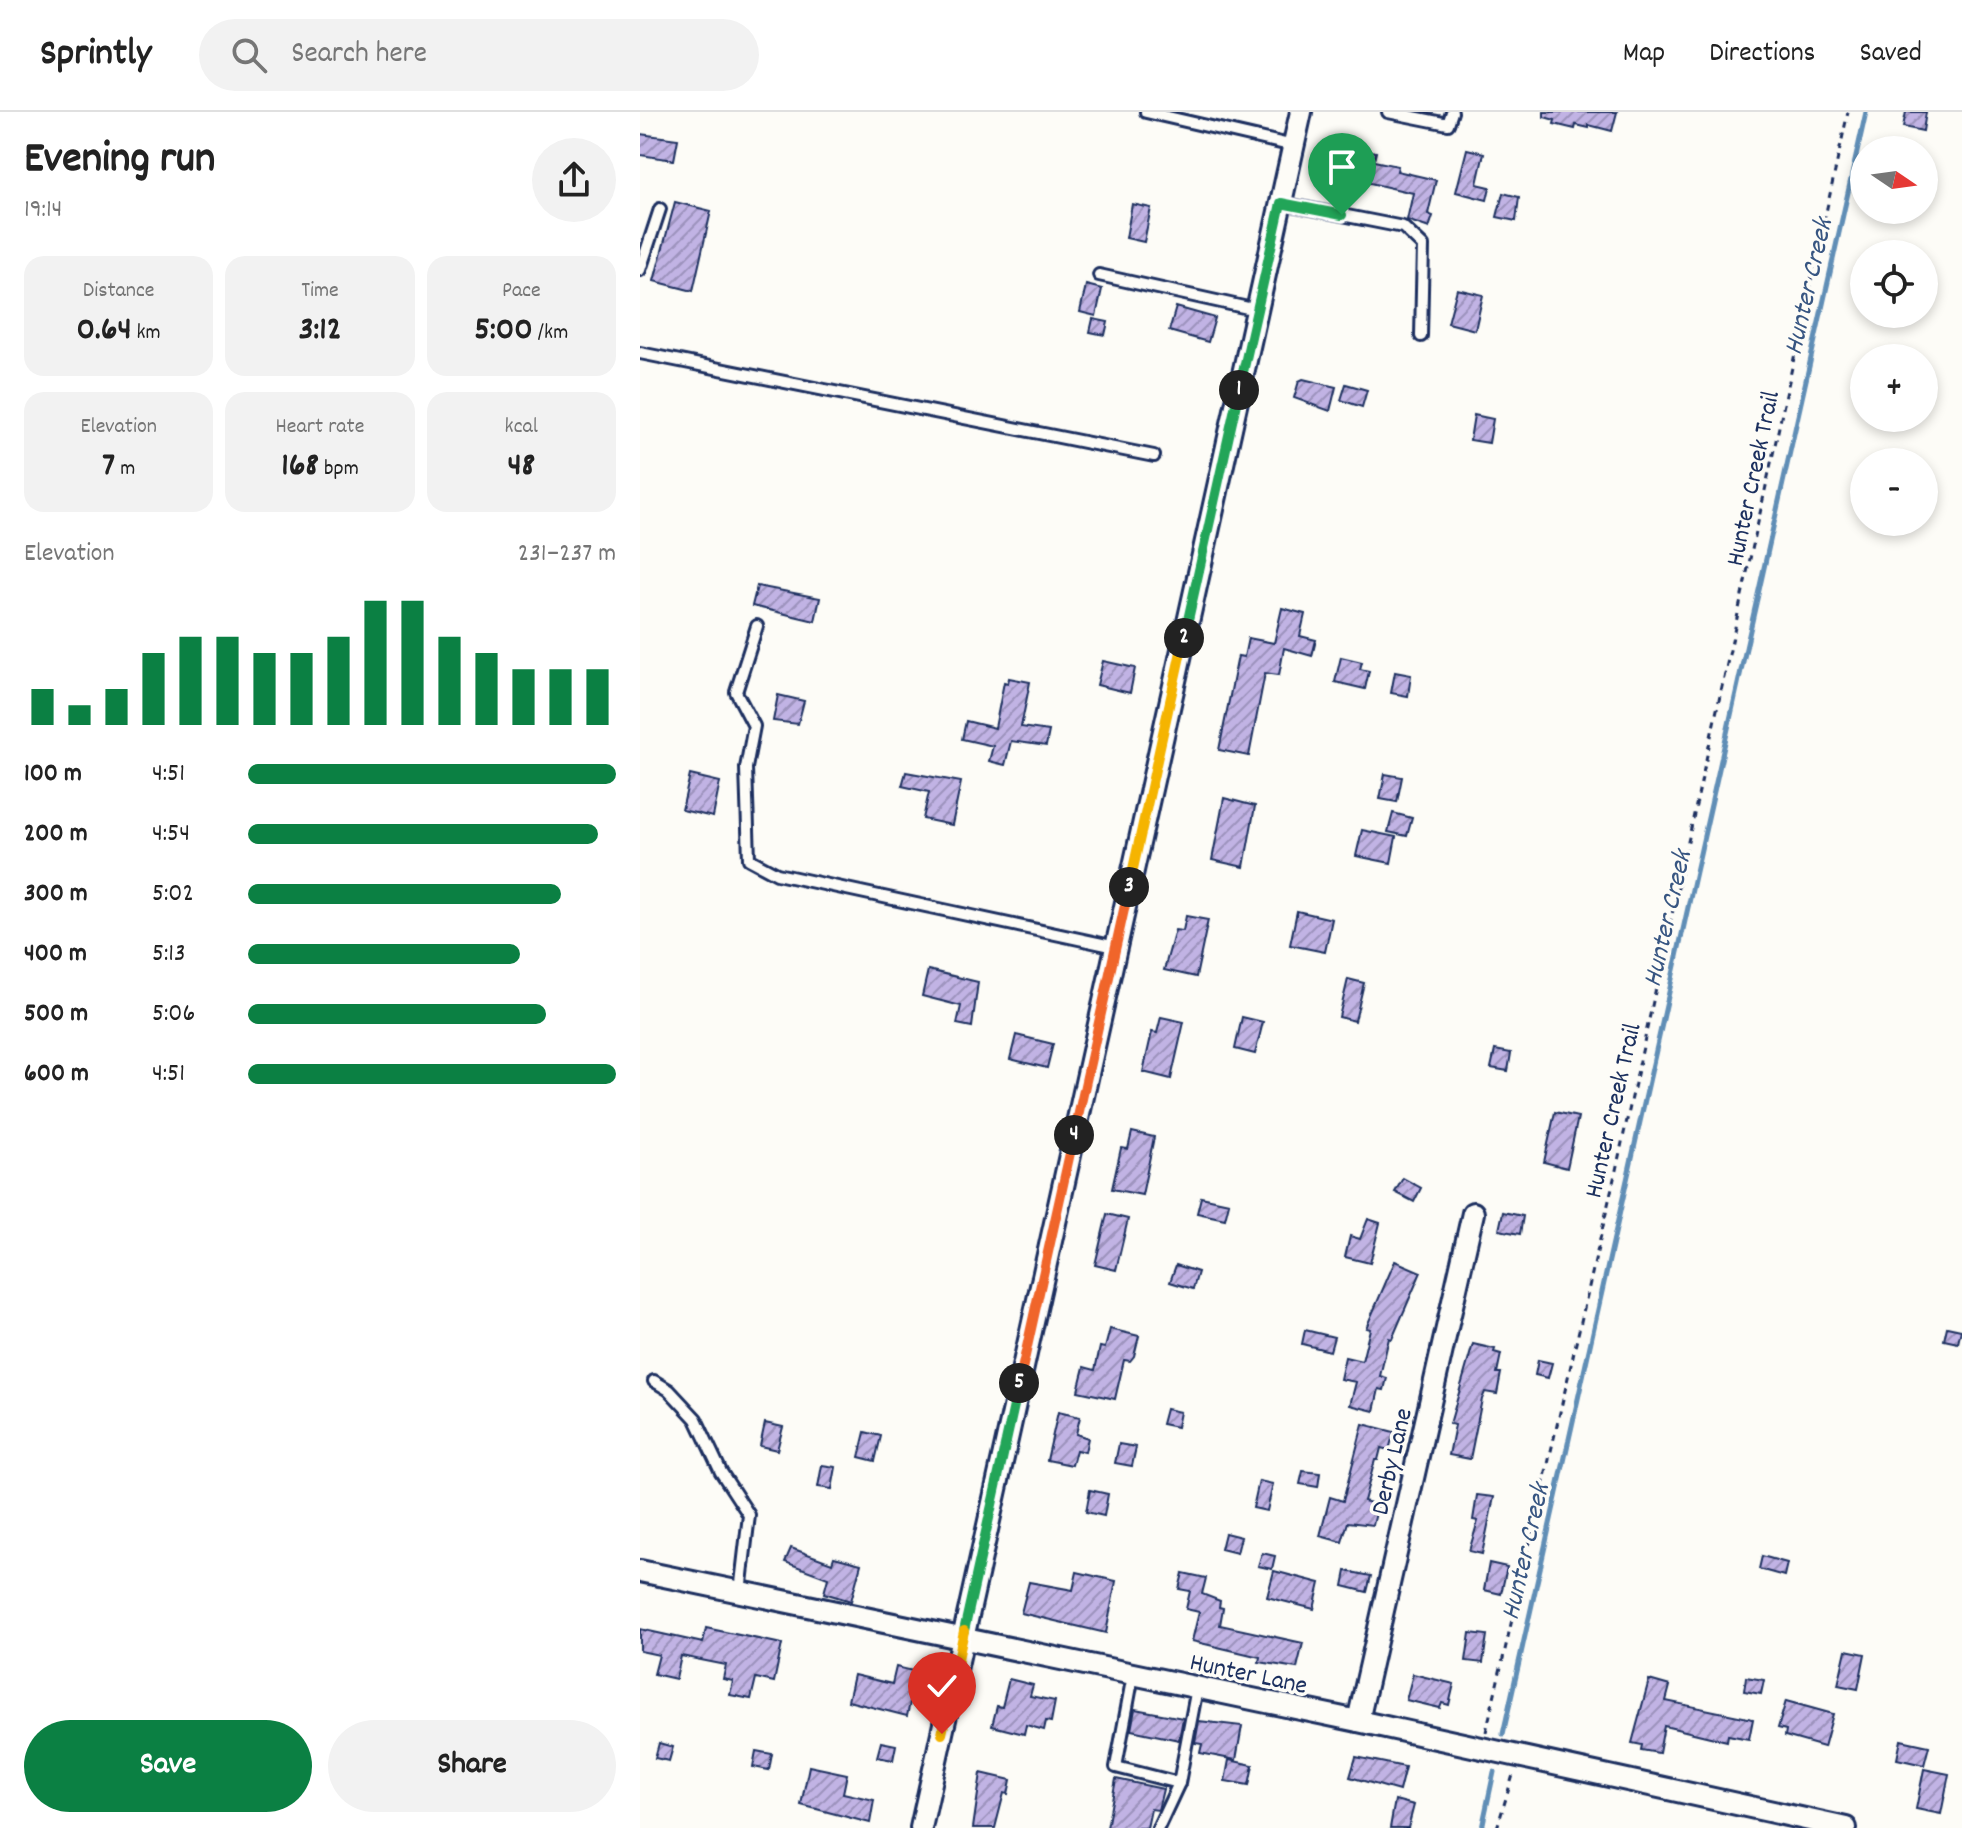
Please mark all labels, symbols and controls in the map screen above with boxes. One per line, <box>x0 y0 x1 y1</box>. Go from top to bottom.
search box <box>199 19 759 91</box>
text: Sprintly <box>40 28 151 83</box>
icon: search <box>227 33 271 77</box>
text: Search here <box>291 34 427 77</box>
text: Map <box>1623 35 1665 75</box>
text: Directions <box>1709 35 1815 75</box>
text: Saved <box>1859 35 1922 75</box>
text: Evening run <box>24 130 215 193</box>
pin <box>1308 133 1376 215</box>
north arrow <box>1850 136 1938 224</box>
map controls <box>1850 136 1938 536</box>
button: share <box>532 138 616 222</box>
icon: arrive <box>1320 145 1364 189</box>
text: 19:14 <box>24 192 62 229</box>
water label: Hunter Creek <box>1776 212 1847 359</box>
button: locate <box>1850 240 1938 328</box>
text: Distance <box>83 276 155 307</box>
text: Time <box>301 276 339 307</box>
text: Pace <box>502 276 541 307</box>
text: 0.64 <box>77 307 132 356</box>
text: 3:12 <box>298 307 342 356</box>
text: 5:00 <box>474 307 533 356</box>
text: km <box>132 318 161 349</box>
text: /km <box>533 318 568 349</box>
button: + <box>1850 344 1938 432</box>
pin: 1 <box>1219 370 1259 410</box>
text: 1 <box>1237 374 1241 405</box>
street label: Hunter Creek Trail <box>1718 388 1791 570</box>
text: Elevation <box>80 412 157 443</box>
text: Heart rate <box>276 412 364 443</box>
text: kcal <box>505 412 538 443</box>
text: 7 <box>102 443 115 492</box>
text: 168 <box>281 443 319 492</box>
text: 48 <box>507 443 535 492</box>
button: − <box>1850 448 1938 536</box>
text: m <box>115 454 135 485</box>
text: bpm <box>319 454 359 485</box>
text: Elevation <box>24 536 114 573</box>
text: 231–237 m <box>518 536 616 573</box>
pin: 2 <box>1164 618 1204 658</box>
text: 2 <box>1179 622 1189 653</box>
text: 100 m <box>24 756 82 793</box>
text: 4:51 <box>152 756 185 793</box>
text: 200 m <box>24 816 88 853</box>
text: 4:54 <box>152 816 190 853</box>
water label: Hunter Creek <box>1635 844 1706 991</box>
pin: 3 <box>1109 867 1149 907</box>
text: 3 <box>1124 871 1134 902</box>
text: 300 m <box>24 876 88 913</box>
text: 5:02 <box>152 876 194 913</box>
text: 400 m <box>24 936 87 973</box>
text: 5:13 <box>152 936 186 973</box>
text: 500 m <box>24 996 88 1033</box>
text: 5:06 <box>152 996 195 1033</box>
street label: Hunter Creek Trail <box>1576 1020 1652 1202</box>
text: 600 m <box>24 1056 89 1093</box>
text: 4:51 <box>152 1056 185 1093</box>
pin: 4 <box>1054 1115 1094 1155</box>
text: 4 <box>1069 1119 1079 1150</box>
pin: 5 <box>999 1363 1039 1403</box>
text: 5 <box>1014 1367 1024 1398</box>
street label: Derby Lane <box>1363 1405 1424 1519</box>
water label: Hunter Creek <box>1493 1477 1564 1624</box>
street label: Hunter Lane <box>1186 1645 1311 1706</box>
pin <box>908 1652 976 1734</box>
icon: check <box>920 1664 964 1708</box>
button: Save <box>24 1720 312 1812</box>
button: Share <box>328 1720 616 1812</box>

